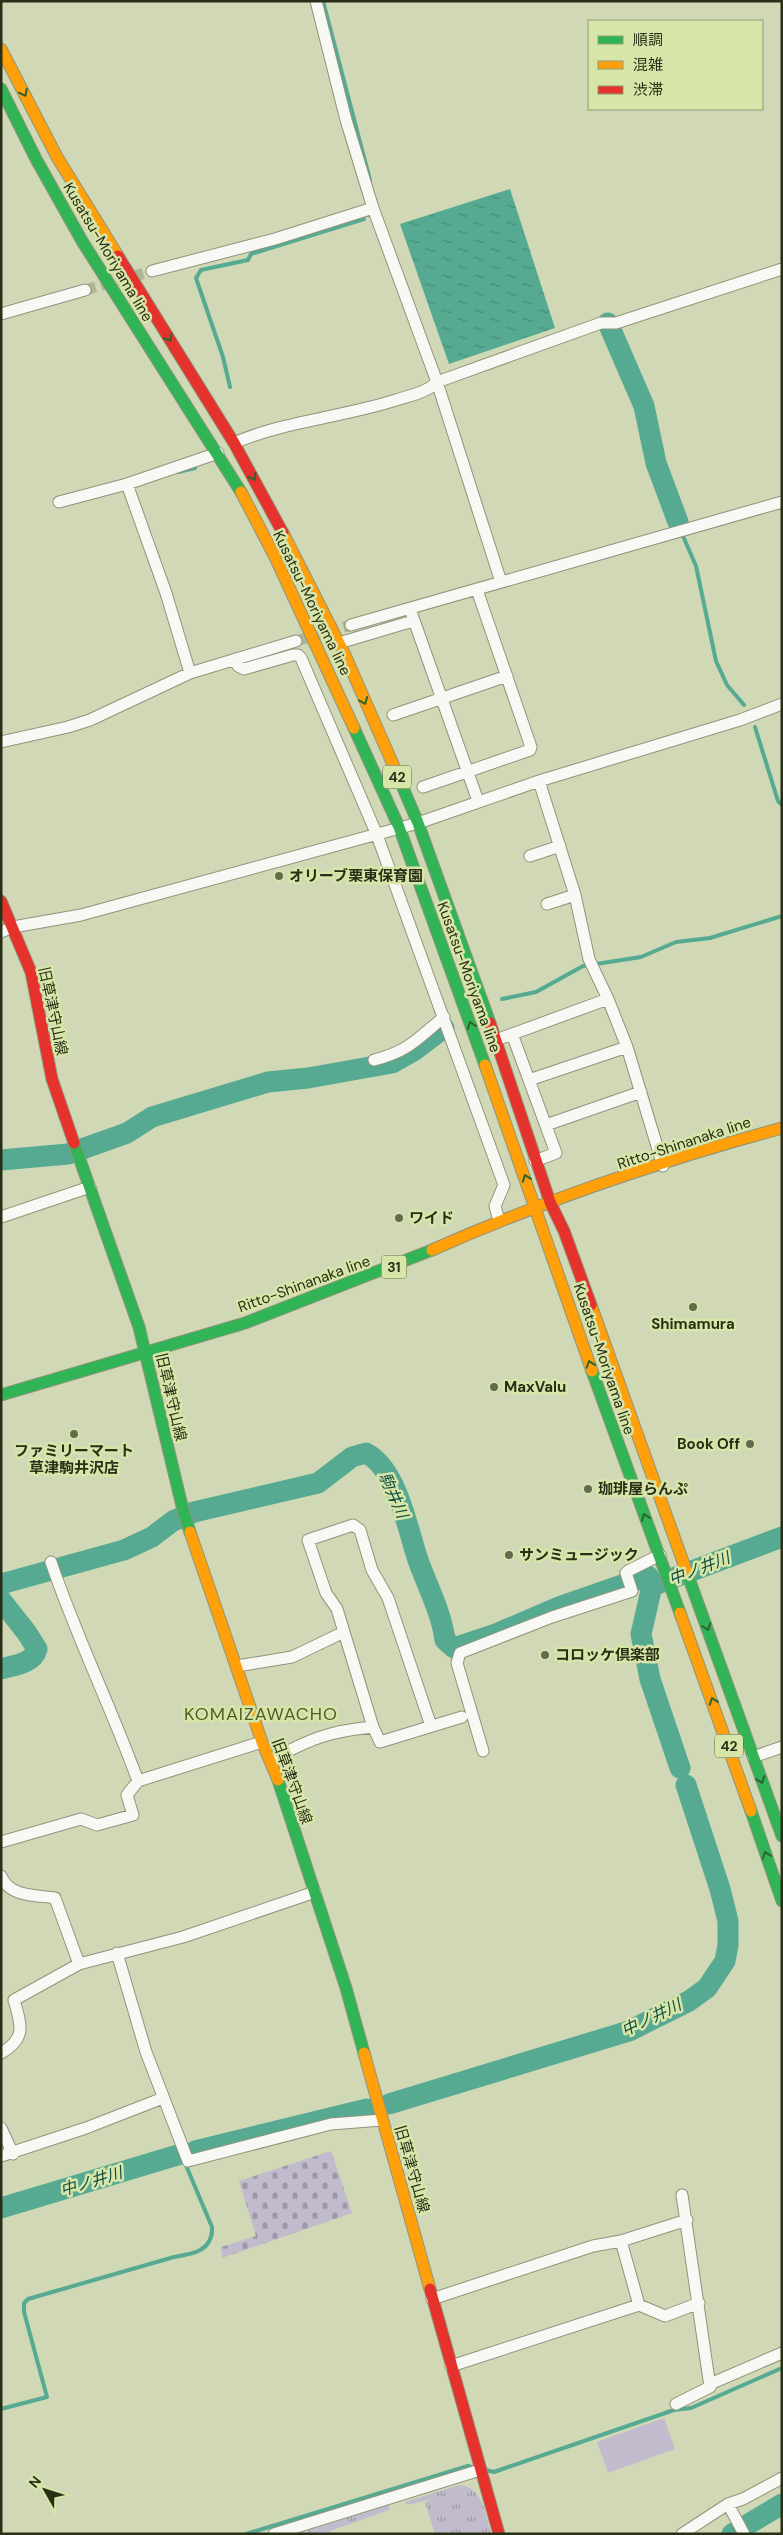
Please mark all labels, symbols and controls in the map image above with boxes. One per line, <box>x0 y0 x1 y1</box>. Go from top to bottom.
legend <box>588 20 763 110</box>
text: 順調 <box>633 30 663 50</box>
text: 混雑 <box>633 55 663 75</box>
text: 渋滞 <box>633 80 663 100</box>
one-way arrow <box>18 87 28 96</box>
street label: Kusatsu-Moriyama line <box>58 179 158 325</box>
one-way arrow <box>162 332 172 341</box>
one-way arrow <box>246 471 256 480</box>
street label: Kusatsu-Moriyama line <box>268 527 356 679</box>
one-way arrow <box>358 696 368 704</box>
road number: 42 <box>383 766 411 789</box>
place label: オリーブ栗東保育園 <box>289 866 423 886</box>
marker: オリーブ栗東保育園 <box>273 870 285 882</box>
street label: Kusatsu-Moriyama line <box>432 899 506 1055</box>
street label: 旧草津守山線 <box>34 965 72 1057</box>
one-way arrow <box>467 1021 477 1030</box>
street label: Ritto-Shinanaka line <box>615 1112 753 1174</box>
one-way arrow <box>522 1174 532 1182</box>
place label: ワイド <box>409 1208 454 1228</box>
marker: ワイド <box>393 1212 405 1224</box>
street label: Ritto-Shinanaka line <box>235 1251 373 1317</box>
road number: 31 <box>382 1256 406 1278</box>
street label: Kusatsu-Moriyama line <box>569 1281 639 1437</box>
marker: Shimamura <box>687 1301 699 1313</box>
place label: Shimamura <box>651 1314 735 1334</box>
street label: 旧草津守山線 <box>151 1351 191 1443</box>
one-way arrow <box>585 1361 595 1369</box>
place label: MaxValu <box>504 1377 566 1397</box>
marker: MaxValu <box>488 1381 500 1393</box>
marker: ファミリーマート 草津駒井沢店 <box>68 1428 80 1440</box>
place label: Book Off <box>677 1434 740 1454</box>
marker: Book Off <box>744 1438 756 1450</box>
place label: ファミリーマート 草津駒井沢店 <box>14 1441 134 1478</box>
water label: 駒井川 <box>374 1469 414 1523</box>
place label: 珈琲屋らんぷ <box>598 1479 688 1499</box>
marker: 珈琲屋らんぷ <box>582 1483 594 1495</box>
one-way arrow <box>641 1513 651 1522</box>
place label: サンミュージック <box>519 1545 639 1565</box>
water label: 中ノ井川 <box>666 1546 735 1590</box>
marker: サンミュージック <box>503 1549 515 1561</box>
one-way arrow <box>701 1622 711 1631</box>
place label: コロッケ倶楽部 <box>555 1645 660 1665</box>
marker: コロッケ倶楽部 <box>539 1649 551 1661</box>
one-way arrow <box>709 1697 719 1706</box>
district label: KOMAIZAWACHO <box>184 1702 338 1726</box>
road number: 42 <box>715 1734 743 1758</box>
street label: 旧草津守山線 <box>267 1735 317 1827</box>
one-way arrow <box>755 1775 765 1784</box>
one-way arrow <box>762 1851 772 1859</box>
water label: 中ノ井川 <box>618 1993 686 2041</box>
street label: 旧草津守山線 <box>390 2123 434 2215</box>
water label: 中ノ井川 <box>57 2161 127 2201</box>
north arrow <box>20 2465 70 2515</box>
text: N <box>25 2472 45 2491</box>

